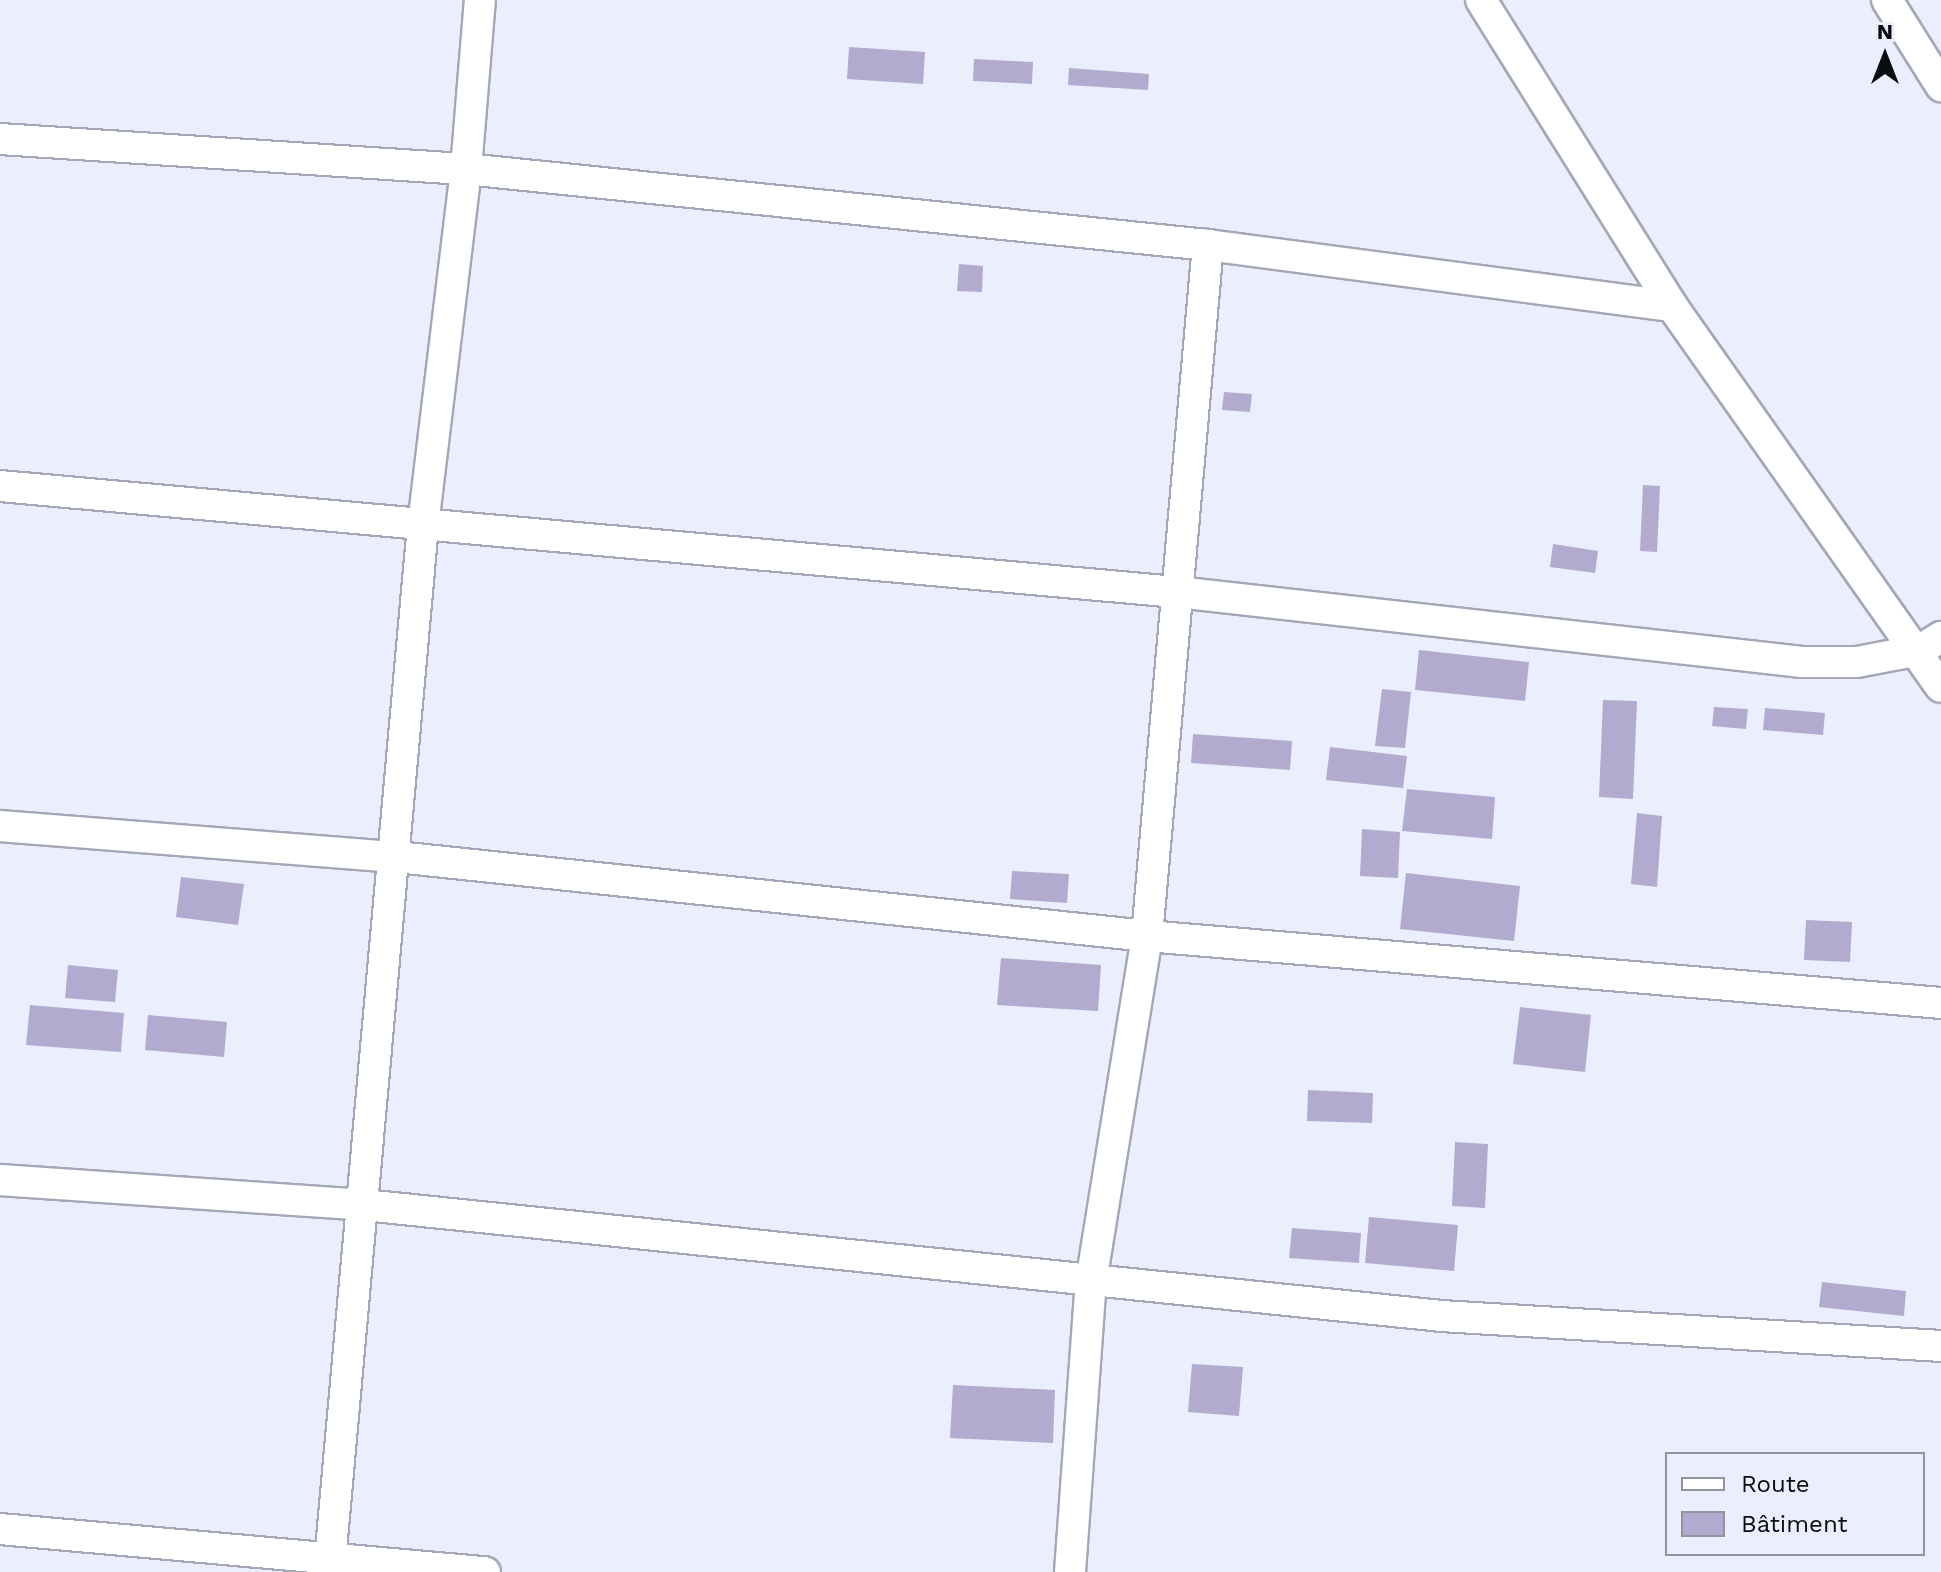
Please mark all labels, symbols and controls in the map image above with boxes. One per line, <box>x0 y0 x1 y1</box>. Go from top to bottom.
north arrow <box>1845 16 1925 96</box>
text: N <box>1877 19 1893 44</box>
legend <box>1665 1452 1925 1556</box>
text: Route <box>1741 1470 1810 1498</box>
text: Bâtiment <box>1741 1510 1848 1538</box>

